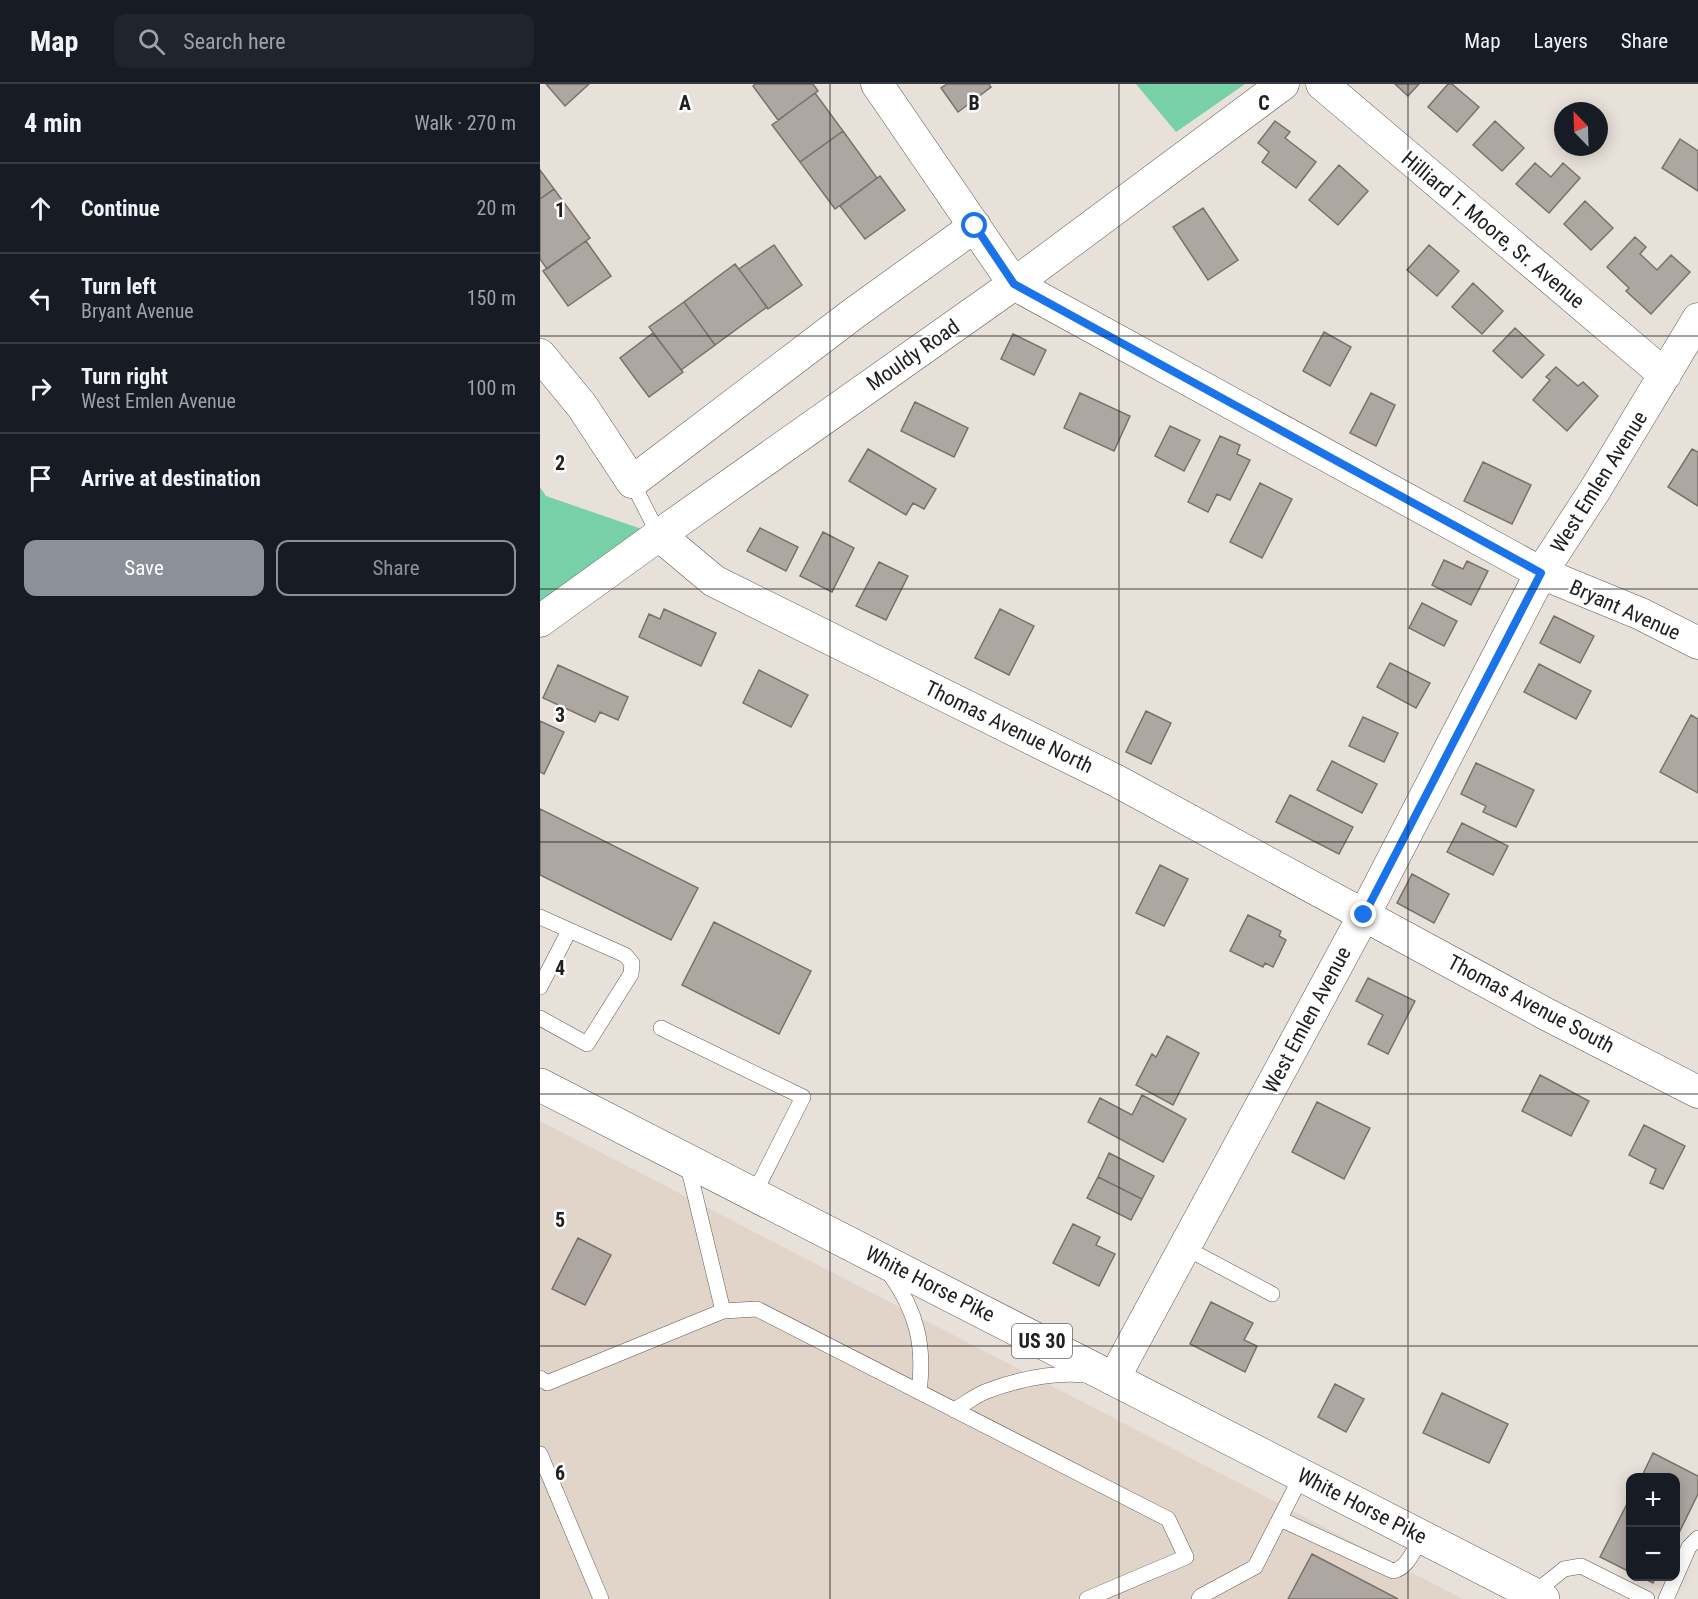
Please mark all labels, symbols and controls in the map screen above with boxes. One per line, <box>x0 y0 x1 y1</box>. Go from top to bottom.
search box <box>114 14 534 68</box>
text: Map <box>30 25 78 58</box>
icon: search <box>135 25 168 58</box>
text: Search here <box>183 29 286 54</box>
text: Map <box>1464 29 1501 53</box>
text: Layers <box>1534 29 1588 53</box>
text: Share <box>1621 29 1668 53</box>
text: A <box>679 91 691 115</box>
text: B <box>968 91 980 115</box>
text: C <box>1258 91 1270 115</box>
north arrow <box>1554 102 1608 156</box>
text: 4 min <box>24 108 82 138</box>
text: Walk · 270 m <box>415 111 516 135</box>
street label: Hilliard T. Moore, Sr. Avenue <box>1397 146 1589 314</box>
icon: ahead <box>24 192 57 225</box>
text: Continue <box>81 196 160 221</box>
text: 20 m <box>477 196 516 220</box>
text: 1 <box>555 198 565 222</box>
route start <box>961 212 987 238</box>
text: Turn left <box>81 274 156 299</box>
icon: left <box>24 282 57 315</box>
text: 150 m <box>467 286 516 310</box>
text: Bryant Avenue <box>81 299 194 323</box>
street label: Mouldy Road <box>862 314 964 396</box>
text: Turn right <box>81 364 168 389</box>
icon: right <box>24 372 57 405</box>
text: 100 m <box>467 376 516 400</box>
text: West Emlen Avenue <box>81 389 236 413</box>
street label: West Emlen Avenue <box>1546 407 1652 557</box>
text: 2 <box>555 451 565 475</box>
icon: arrive <box>24 462 57 495</box>
text: Arrive at destination <box>81 466 261 491</box>
button: Save <box>24 540 264 596</box>
button: Share <box>276 540 516 596</box>
street label: Bryant Avenue <box>1566 575 1684 645</box>
street label: Thomas Avenue North <box>921 676 1097 778</box>
text: 3 <box>555 703 565 727</box>
route end <box>1350 901 1376 927</box>
street label: West Emlen Avenue <box>1258 942 1356 1097</box>
street label: Thomas Avenue South <box>1444 950 1618 1058</box>
text: 4 <box>555 956 565 980</box>
text: 5 <box>555 1208 565 1232</box>
street label: White Horse Pike <box>861 1241 999 1327</box>
road number: US 30 <box>1012 1324 1072 1358</box>
text: 6 <box>555 1461 565 1485</box>
street label: White Horse Pike <box>1293 1463 1431 1549</box>
map controls <box>1626 1473 1680 1581</box>
button: + <box>1626 1473 1680 1527</box>
button: − <box>1626 1527 1680 1581</box>

